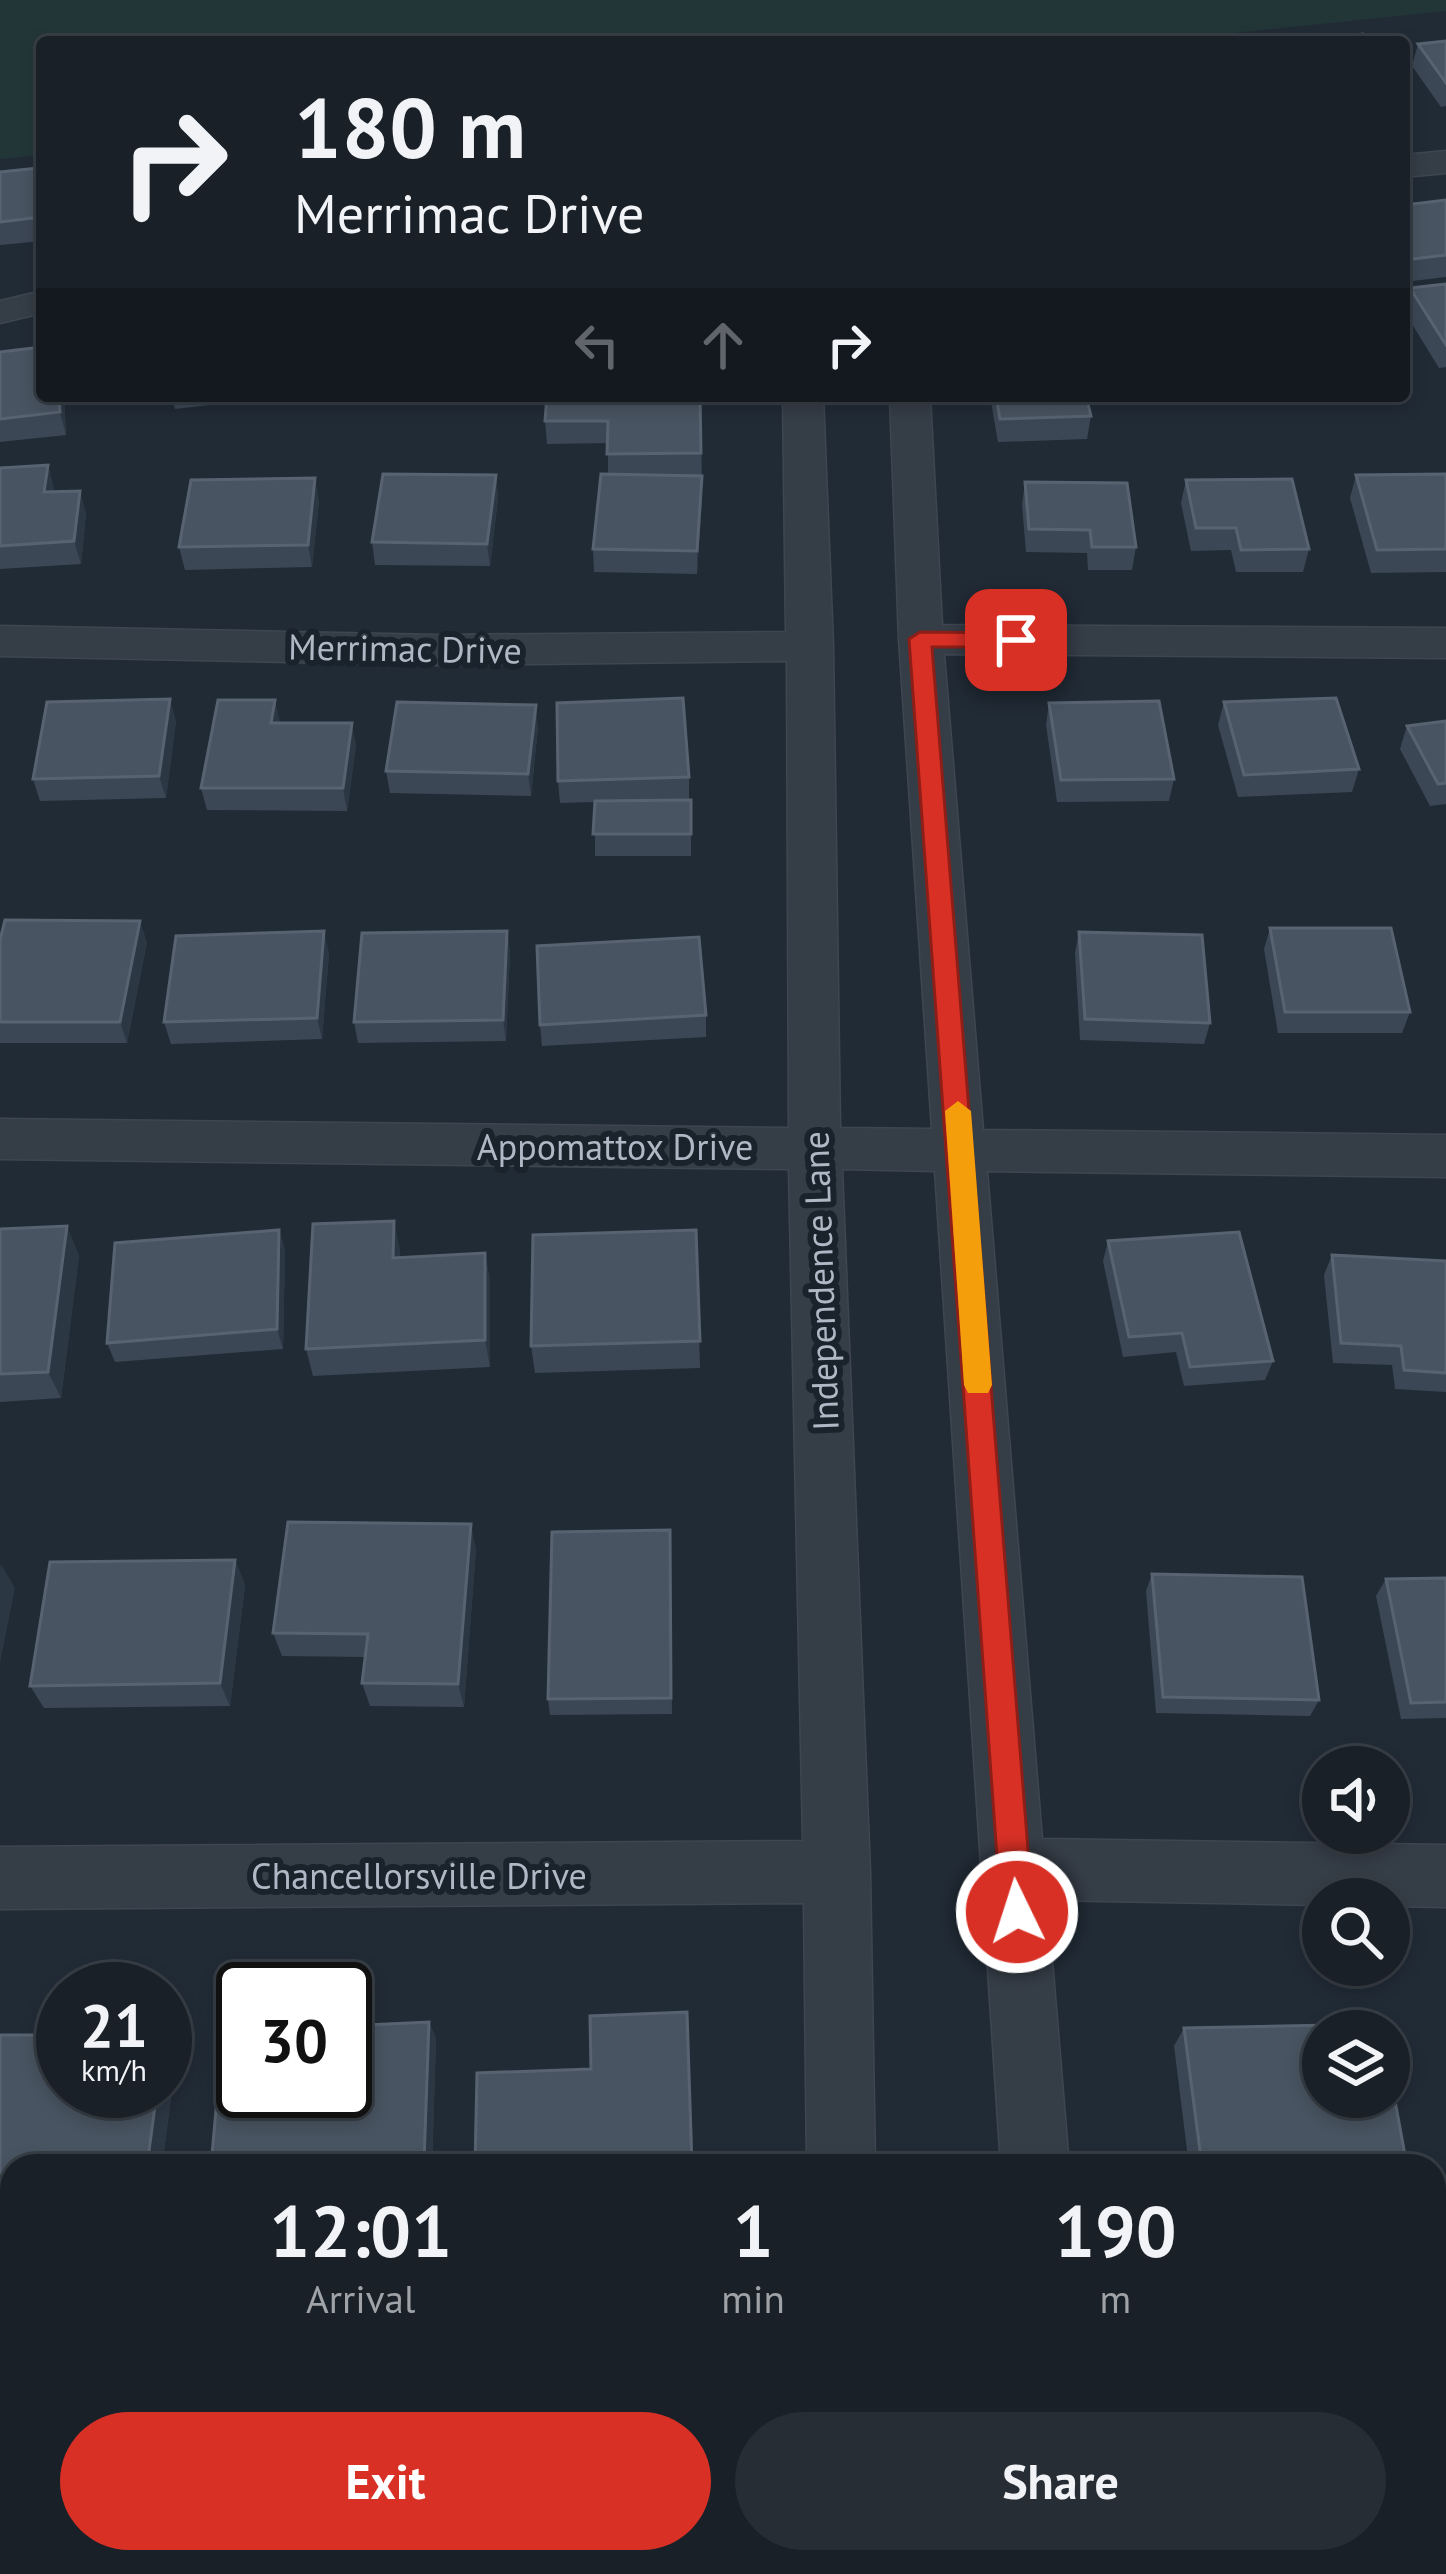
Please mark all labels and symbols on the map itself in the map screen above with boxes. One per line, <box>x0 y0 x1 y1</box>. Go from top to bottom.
pin <box>965 589 1067 691</box>
street label: Merrimac Drive <box>288 622 522 674</box>
street label: Appomattox Drive <box>477 1123 753 1170</box>
street label: Independence Lane <box>791 1130 849 1432</box>
position arrow <box>954 1849 1080 1975</box>
street label: Chancellorsville Drive <box>251 1852 587 1899</box>
speed limit sign: 30 <box>216 1962 372 2118</box>

